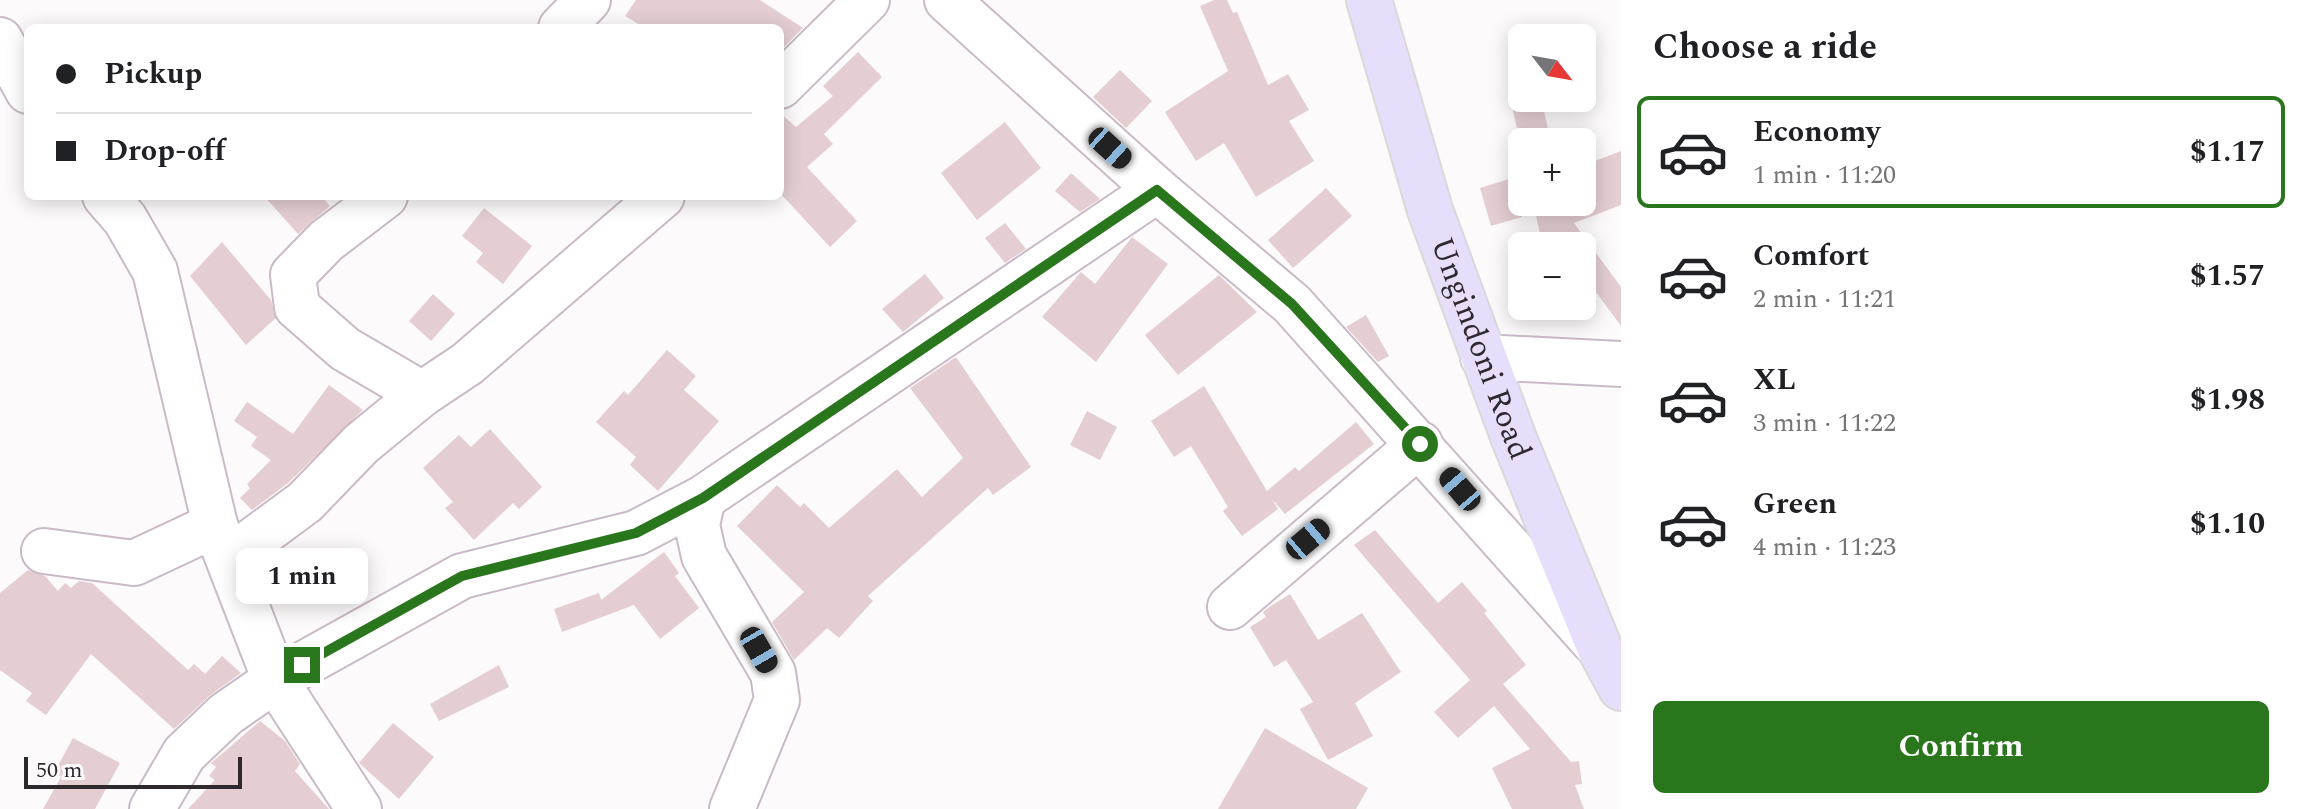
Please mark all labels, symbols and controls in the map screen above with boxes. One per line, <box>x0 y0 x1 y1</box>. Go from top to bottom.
text: Choose a ride <box>1653 20 1877 75</box>
north arrow <box>1508 24 1596 112</box>
map controls <box>1508 24 1596 320</box>
text: Pickup <box>104 51 202 97</box>
text: Economy <box>1753 109 1880 155</box>
icon: car <box>1657 116 1729 188</box>
car <box>1084 123 1136 173</box>
text: Drop-off <box>104 128 225 174</box>
button: + <box>1508 128 1596 216</box>
text: $1.17 <box>2190 129 2265 175</box>
text: 1 min · 11:20 <box>1753 155 1896 195</box>
street label: Ungindoni Road <box>1417 230 1544 467</box>
button: − <box>1508 232 1596 320</box>
text: Comfort <box>1753 233 1869 279</box>
icon: car <box>1657 240 1729 312</box>
text: $1.57 <box>2190 253 2265 299</box>
text: 2 min · 11:21 <box>1753 279 1896 319</box>
text: XL <box>1753 357 1796 403</box>
icon: car <box>1657 364 1729 436</box>
text: $1.98 <box>2190 377 2265 423</box>
text: 3 min · 11:22 <box>1753 403 1896 443</box>
route start <box>1402 426 1438 462</box>
car <box>1435 463 1485 515</box>
text: Green <box>1753 481 1837 527</box>
icon: car <box>1657 488 1729 560</box>
text: $1.10 <box>2190 501 2265 547</box>
car <box>1282 514 1334 564</box>
text: 4 min · 11:23 <box>1753 527 1896 567</box>
callout: 1 min <box>236 549 368 605</box>
text: 1 min <box>267 556 337 596</box>
car <box>737 623 781 677</box>
route end <box>284 647 320 683</box>
button: Confirm <box>1653 701 2269 793</box>
scale bar <box>24 753 242 789</box>
text: 50 m <box>36 754 82 787</box>

